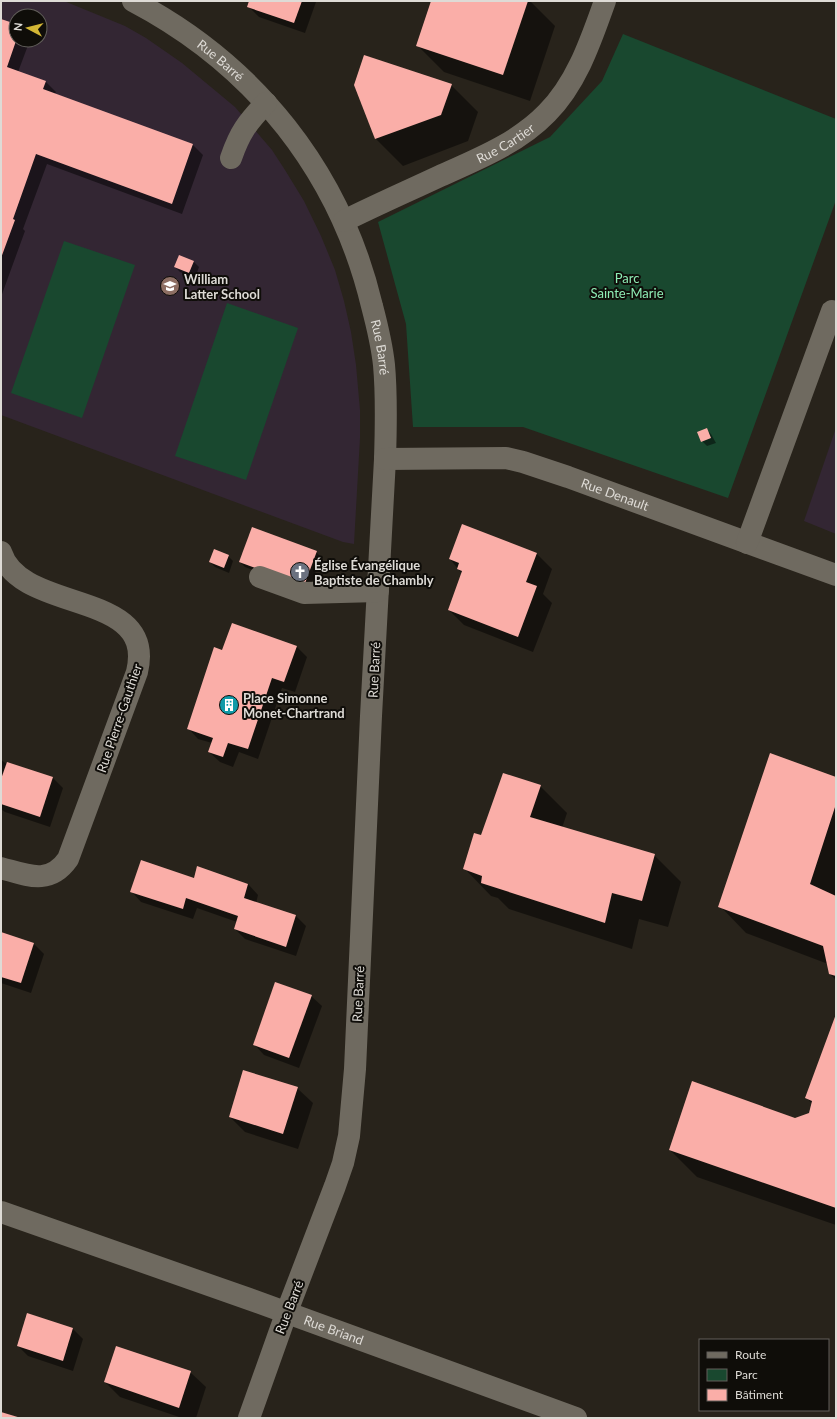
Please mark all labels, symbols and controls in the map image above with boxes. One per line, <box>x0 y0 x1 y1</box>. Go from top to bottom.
north arrow <box>8 8 48 48</box>
text: N <box>11 22 25 32</box>
street label: Rue Barré <box>194 36 247 84</box>
street label: Rue Cartier <box>474 120 538 167</box>
park label: Parc Sainte-Marie <box>590 270 664 301</box>
place label: William Latter School <box>184 271 260 302</box>
school or university icon: William Latter School <box>159 275 181 297</box>
street label: Rue Barré <box>368 318 393 376</box>
street label: Rue Denault <box>579 475 651 514</box>
place label: Église Évangélique Baptiste de Chambly <box>314 557 434 588</box>
church icon: Église Évangélique Baptiste de Chambly <box>289 561 311 583</box>
street label: Rue Barré <box>365 641 383 698</box>
street label: Rue Pierre-Gauthier <box>93 661 145 774</box>
place label: Place Simonne Monet-Chartrand <box>243 690 345 721</box>
building icon: Place Simonne Monet-Chartrand <box>218 694 240 716</box>
street label: Rue Barré <box>349 965 367 1022</box>
street label: Rue Barré <box>271 1278 307 1336</box>
street label: Rue Briand <box>302 1312 366 1348</box>
legend <box>699 1339 829 1411</box>
text: Route <box>735 1347 766 1362</box>
text: Parc <box>735 1367 758 1382</box>
text: Bâtiment <box>735 1387 784 1402</box>

